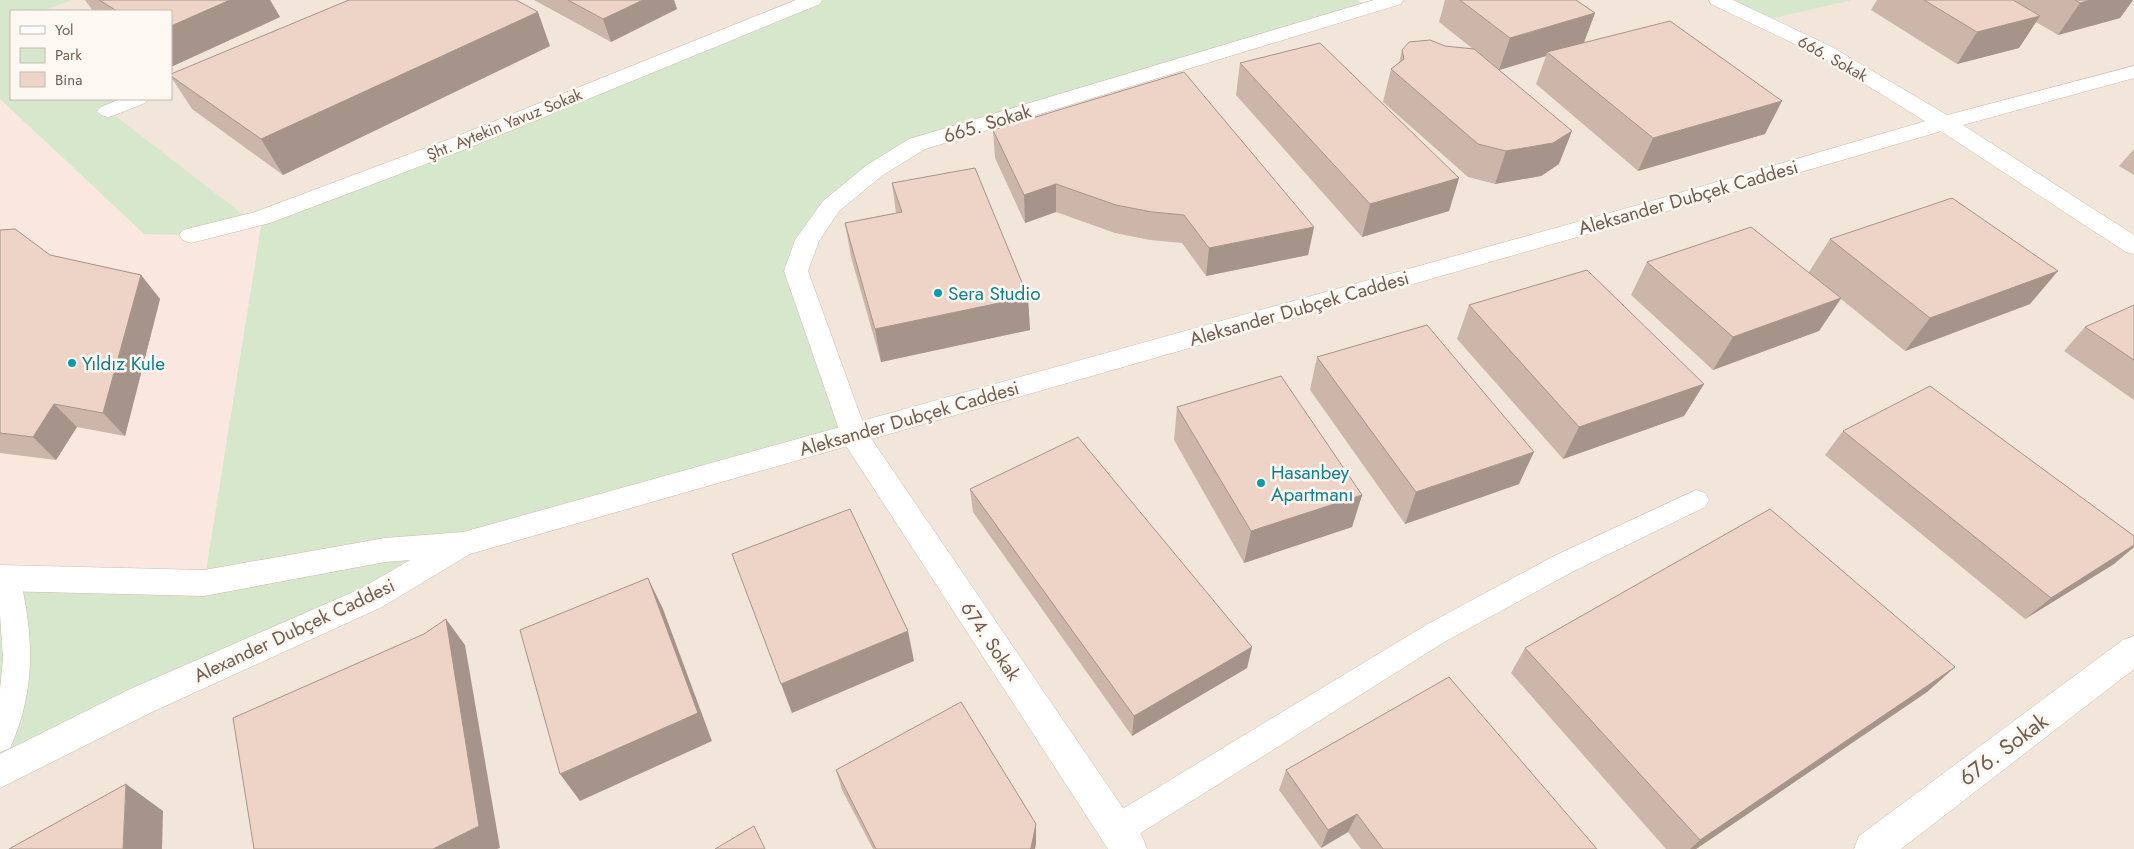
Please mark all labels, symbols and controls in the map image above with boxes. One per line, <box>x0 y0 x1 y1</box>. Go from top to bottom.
legend <box>10 10 172 100</box>
text: Yol <box>55 19 74 41</box>
street label: 666. Sokak <box>1794 30 1873 88</box>
text: Park <box>55 44 82 66</box>
text: Bina <box>55 69 82 91</box>
street label: Şht. Aytekin Yavuz Sokak <box>423 82 586 166</box>
street label: 665. Sokak <box>940 97 1035 150</box>
street label: Aleksander Dubçek Caddesi <box>1575 153 1801 242</box>
street label: Aleksander Dubçek Caddesi <box>1186 264 1412 353</box>
place label: Sera Studio <box>948 280 1041 307</box>
marker: Sera Studio <box>932 287 944 299</box>
place label: Yıldız Kule <box>82 350 165 377</box>
marker: Yıldız Kule <box>66 357 78 369</box>
street label: Aleksander Dubçek Caddesi <box>796 374 1022 463</box>
place label: Hasanbey Apartmanı <box>1271 459 1353 508</box>
marker: Hasanbey Apartmanı <box>1255 477 1267 489</box>
street label: Alexander Dubçek Caddesi <box>189 572 399 689</box>
street label: 674. Sokak <box>954 596 1027 687</box>
street label: 676. Sokak <box>1952 705 2054 793</box>

